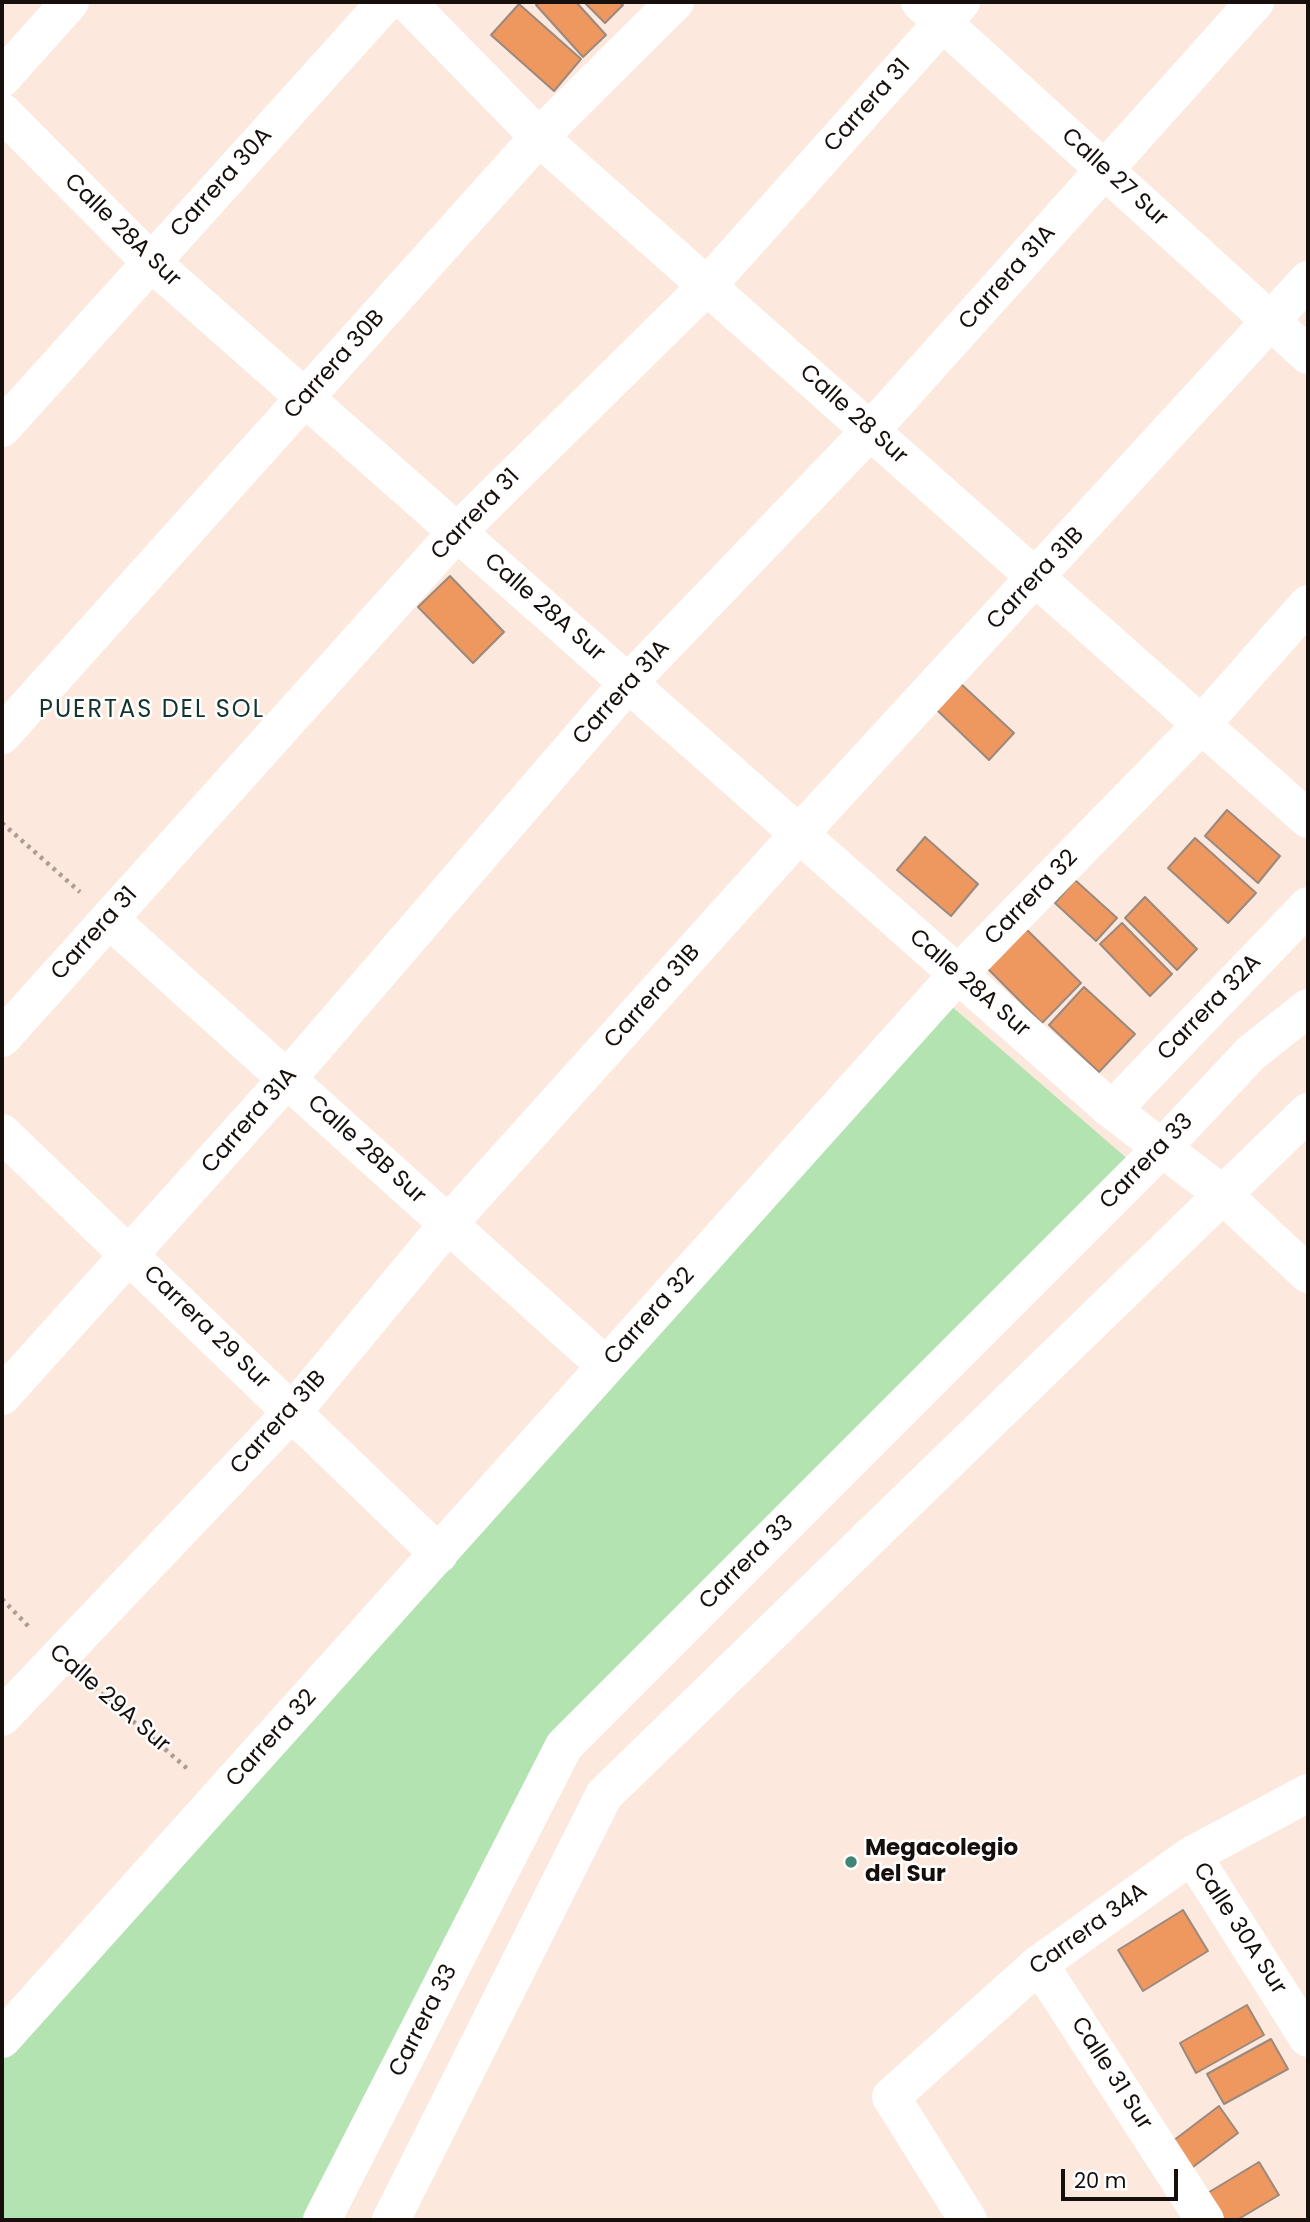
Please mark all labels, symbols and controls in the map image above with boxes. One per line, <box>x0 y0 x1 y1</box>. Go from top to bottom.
street label: Carrera 31 <box>819 54 917 158</box>
street label: Carrera 30A <box>165 122 279 244</box>
street label: Calle 27 Sur <box>1055 123 1173 233</box>
street label: Calle 28A Sur <box>58 169 186 293</box>
street label: Carrera 31A <box>954 220 1062 336</box>
street label: Carrera 30B <box>279 305 391 425</box>
street label: Calle 28 Sur <box>793 359 913 471</box>
street label: Carrera 31 <box>426 464 526 566</box>
street label: Carrera 31B <box>982 522 1090 636</box>
street label: Calle 28A Sur <box>478 548 610 668</box>
street label: Carrera 31A <box>568 635 676 751</box>
district label: PUERTAS DEL SOL <box>41 697 263 725</box>
street label: Carrera 32 <box>980 845 1084 951</box>
street label: Carrera 31 <box>46 882 144 986</box>
street label: Calle 28A Sur <box>903 924 1035 1044</box>
street label: Carrera 31B <box>599 939 707 1055</box>
street label: Carrera 32A <box>1152 949 1268 1067</box>
street label: Carrera 31A <box>196 1062 304 1180</box>
street label: Calle 28B Sur <box>301 1090 431 1210</box>
street label: Carrera 33 <box>1095 1109 1199 1215</box>
street label: Carrera 29 Sur <box>137 1261 275 1395</box>
street label: Carrera 32 <box>599 1263 701 1371</box>
street label: Carrera 31B <box>225 1365 333 1481</box>
street label: Carrera 33 <box>694 1510 800 1616</box>
street label: Calle 29A Sur <box>43 1639 175 1759</box>
street label: Carrera 32 <box>221 1685 323 1793</box>
place label: Megacolegio del Sur <box>865 1835 1018 1889</box>
marker: Megacolegio del Sur <box>843 1854 859 1870</box>
street label: Calle 30A Sur <box>1186 1858 1292 2000</box>
street label: Carrera 34A <box>1025 1878 1153 1982</box>
street label: Carrera 33 <box>384 1960 464 2082</box>
street label: Calle 31 Sur <box>1064 2012 1158 2136</box>
scale bar <box>1065 2156 1182 2200</box>
text: 20 m <box>1074 2166 1127 2195</box>

